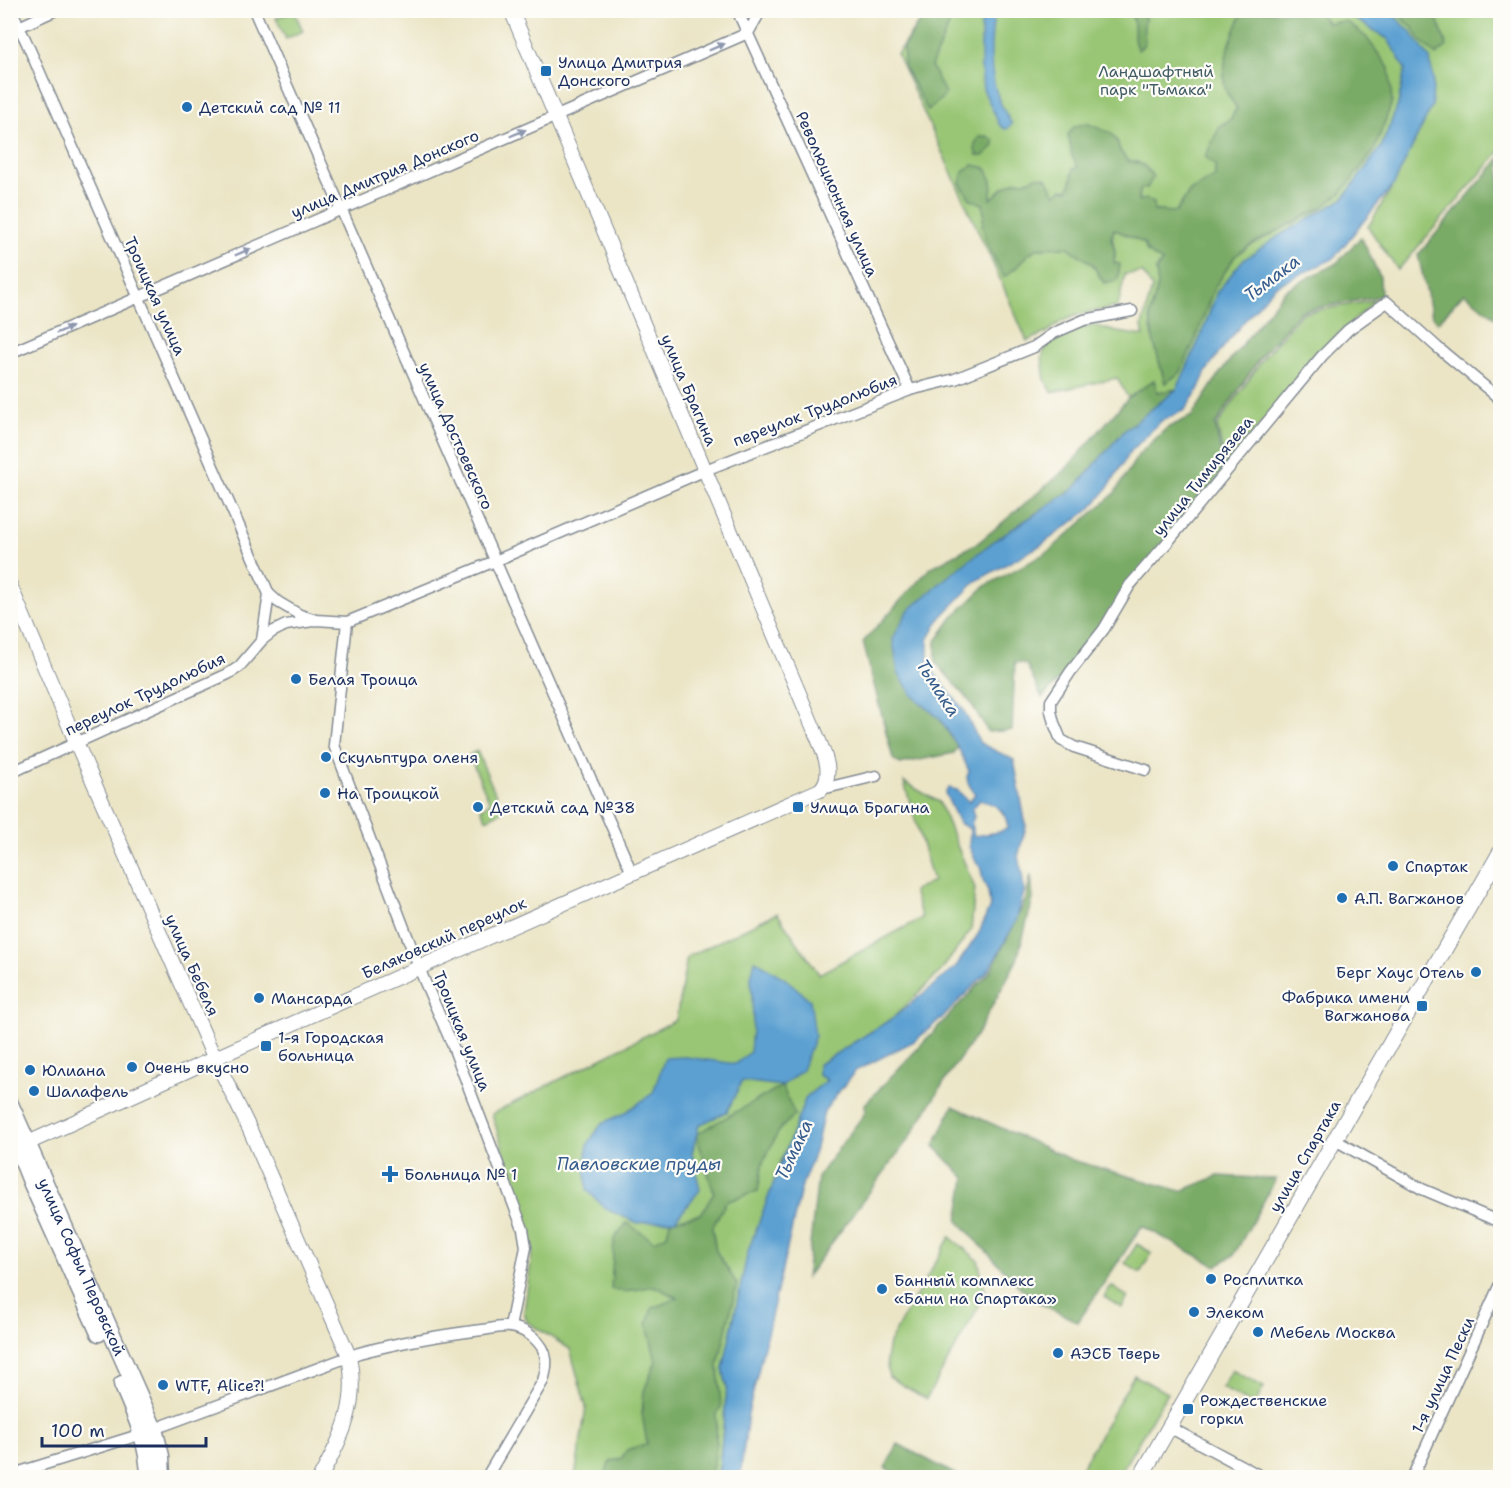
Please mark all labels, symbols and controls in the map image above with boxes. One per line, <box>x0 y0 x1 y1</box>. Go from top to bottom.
one-way arrow <box>708 42 726 52</box>
place label: Улица Дмитрия Донского <box>558 52 682 91</box>
park label: Ландшафтный парк "Тьмака" <box>1098 61 1214 100</box>
marker: Улица Дмитрия Донского <box>539 64 553 78</box>
place label: Детский сад № 11 <box>199 97 341 118</box>
marker: Детский сад № 11 <box>180 100 194 114</box>
street label: Революционная улица <box>791 108 883 280</box>
street label: улица Дмитрия Донского <box>288 125 482 223</box>
one-way arrow <box>510 128 527 137</box>
street label: Троицкая улица <box>119 233 191 359</box>
one-way arrow <box>234 247 252 256</box>
water label: Тьмака <box>1239 249 1305 307</box>
one-way arrow <box>56 325 73 334</box>
street label: улица Брагина <box>656 331 722 449</box>
street label: улица Достоевского <box>414 359 498 513</box>
street label: переулок Трудолюбия <box>730 369 900 451</box>
street label: улица Тимирязева <box>1148 412 1258 540</box>
street label: переулок Трудолюбия <box>61 648 229 740</box>
water label: Тьмака <box>910 655 966 721</box>
place label: Белая Троица <box>308 669 418 690</box>
marker: Белая Троица <box>289 672 303 686</box>
place label: Скульптура оленя <box>338 747 478 768</box>
marker: Скульптура оленя <box>319 750 333 764</box>
place label: На Троицкой <box>337 783 439 804</box>
marker: На Троицкой <box>318 786 332 800</box>
place label: Детский сад №38 <box>490 797 635 818</box>
place label: Улица Брагина <box>810 797 929 818</box>
marker: Детский сад №38 <box>471 800 485 814</box>
marker: Улица Брагина <box>791 800 805 814</box>
place label: Спартак <box>1405 856 1468 877</box>
marker: Спартак <box>1386 859 1400 873</box>
place label: А.П. Вагжанов <box>1354 888 1464 909</box>
marker: А.П. Вагжанов <box>1335 891 1349 905</box>
street label: Беляковский переулок <box>359 892 530 984</box>
street label: улица Бебеля <box>160 911 224 1019</box>
place label: Берг Хаус Отель <box>1336 962 1464 983</box>
marker: Берг Хаус Отель <box>1469 965 1483 979</box>
street label: Троицкая улица <box>428 968 496 1094</box>
place label: Фабрика имени Вагжанова <box>1282 987 1410 1026</box>
place label: Мансарда <box>271 988 352 1009</box>
marker: Мансарда <box>252 991 266 1005</box>
marker: Фабрика имени Вагжанова <box>1415 999 1429 1013</box>
place label: 1-я Городская больница <box>278 1027 384 1066</box>
marker: 1-я Городская больница <box>259 1039 273 1053</box>
place label: Очень вкусно <box>144 1057 249 1078</box>
place label: Юлиана <box>42 1060 105 1081</box>
marker: Очень вкусно <box>125 1060 139 1074</box>
marker: Юлиана <box>23 1063 37 1077</box>
place label: Шалафель <box>46 1081 128 1102</box>
marker: Шалафель <box>27 1084 41 1098</box>
street label: улица Спартака <box>1264 1096 1346 1216</box>
water label: Тьмака <box>770 1116 818 1184</box>
water label: Павловские пруды <box>557 1152 721 1176</box>
place label: Больница № 1 <box>404 1164 517 1185</box>
marker: Больница № 1 <box>381 1165 399 1183</box>
street label: улица Софьи Перовской <box>34 1175 131 1359</box>
place label: Росплитка <box>1223 1269 1303 1290</box>
place label: Банный комплекс «Бани на Спартака» <box>894 1270 1057 1309</box>
marker: Росплитка <box>1204 1272 1218 1286</box>
marker: Банный комплекс «Бани на Спартака» <box>875 1282 889 1296</box>
place label: Элеком <box>1206 1302 1264 1323</box>
marker: Элеком <box>1187 1305 1201 1319</box>
street label: 1-я улица Пески <box>1407 1313 1479 1437</box>
place label: Мебель Москва <box>1270 1322 1395 1343</box>
marker: Мебель Москва <box>1251 1325 1265 1339</box>
place label: АЭСБ Тверь <box>1070 1343 1160 1364</box>
marker: АЭСБ Тверь <box>1051 1346 1065 1360</box>
place label: WTF, Alice?! <box>175 1375 265 1396</box>
marker: WTF, Alice?! <box>156 1378 170 1392</box>
place label: Рождественские горки <box>1200 1390 1327 1429</box>
marker: Рождественские горки <box>1181 1402 1195 1416</box>
scale bar <box>42 1410 206 1448</box>
text: 100 m <box>51 1419 105 1443</box>

